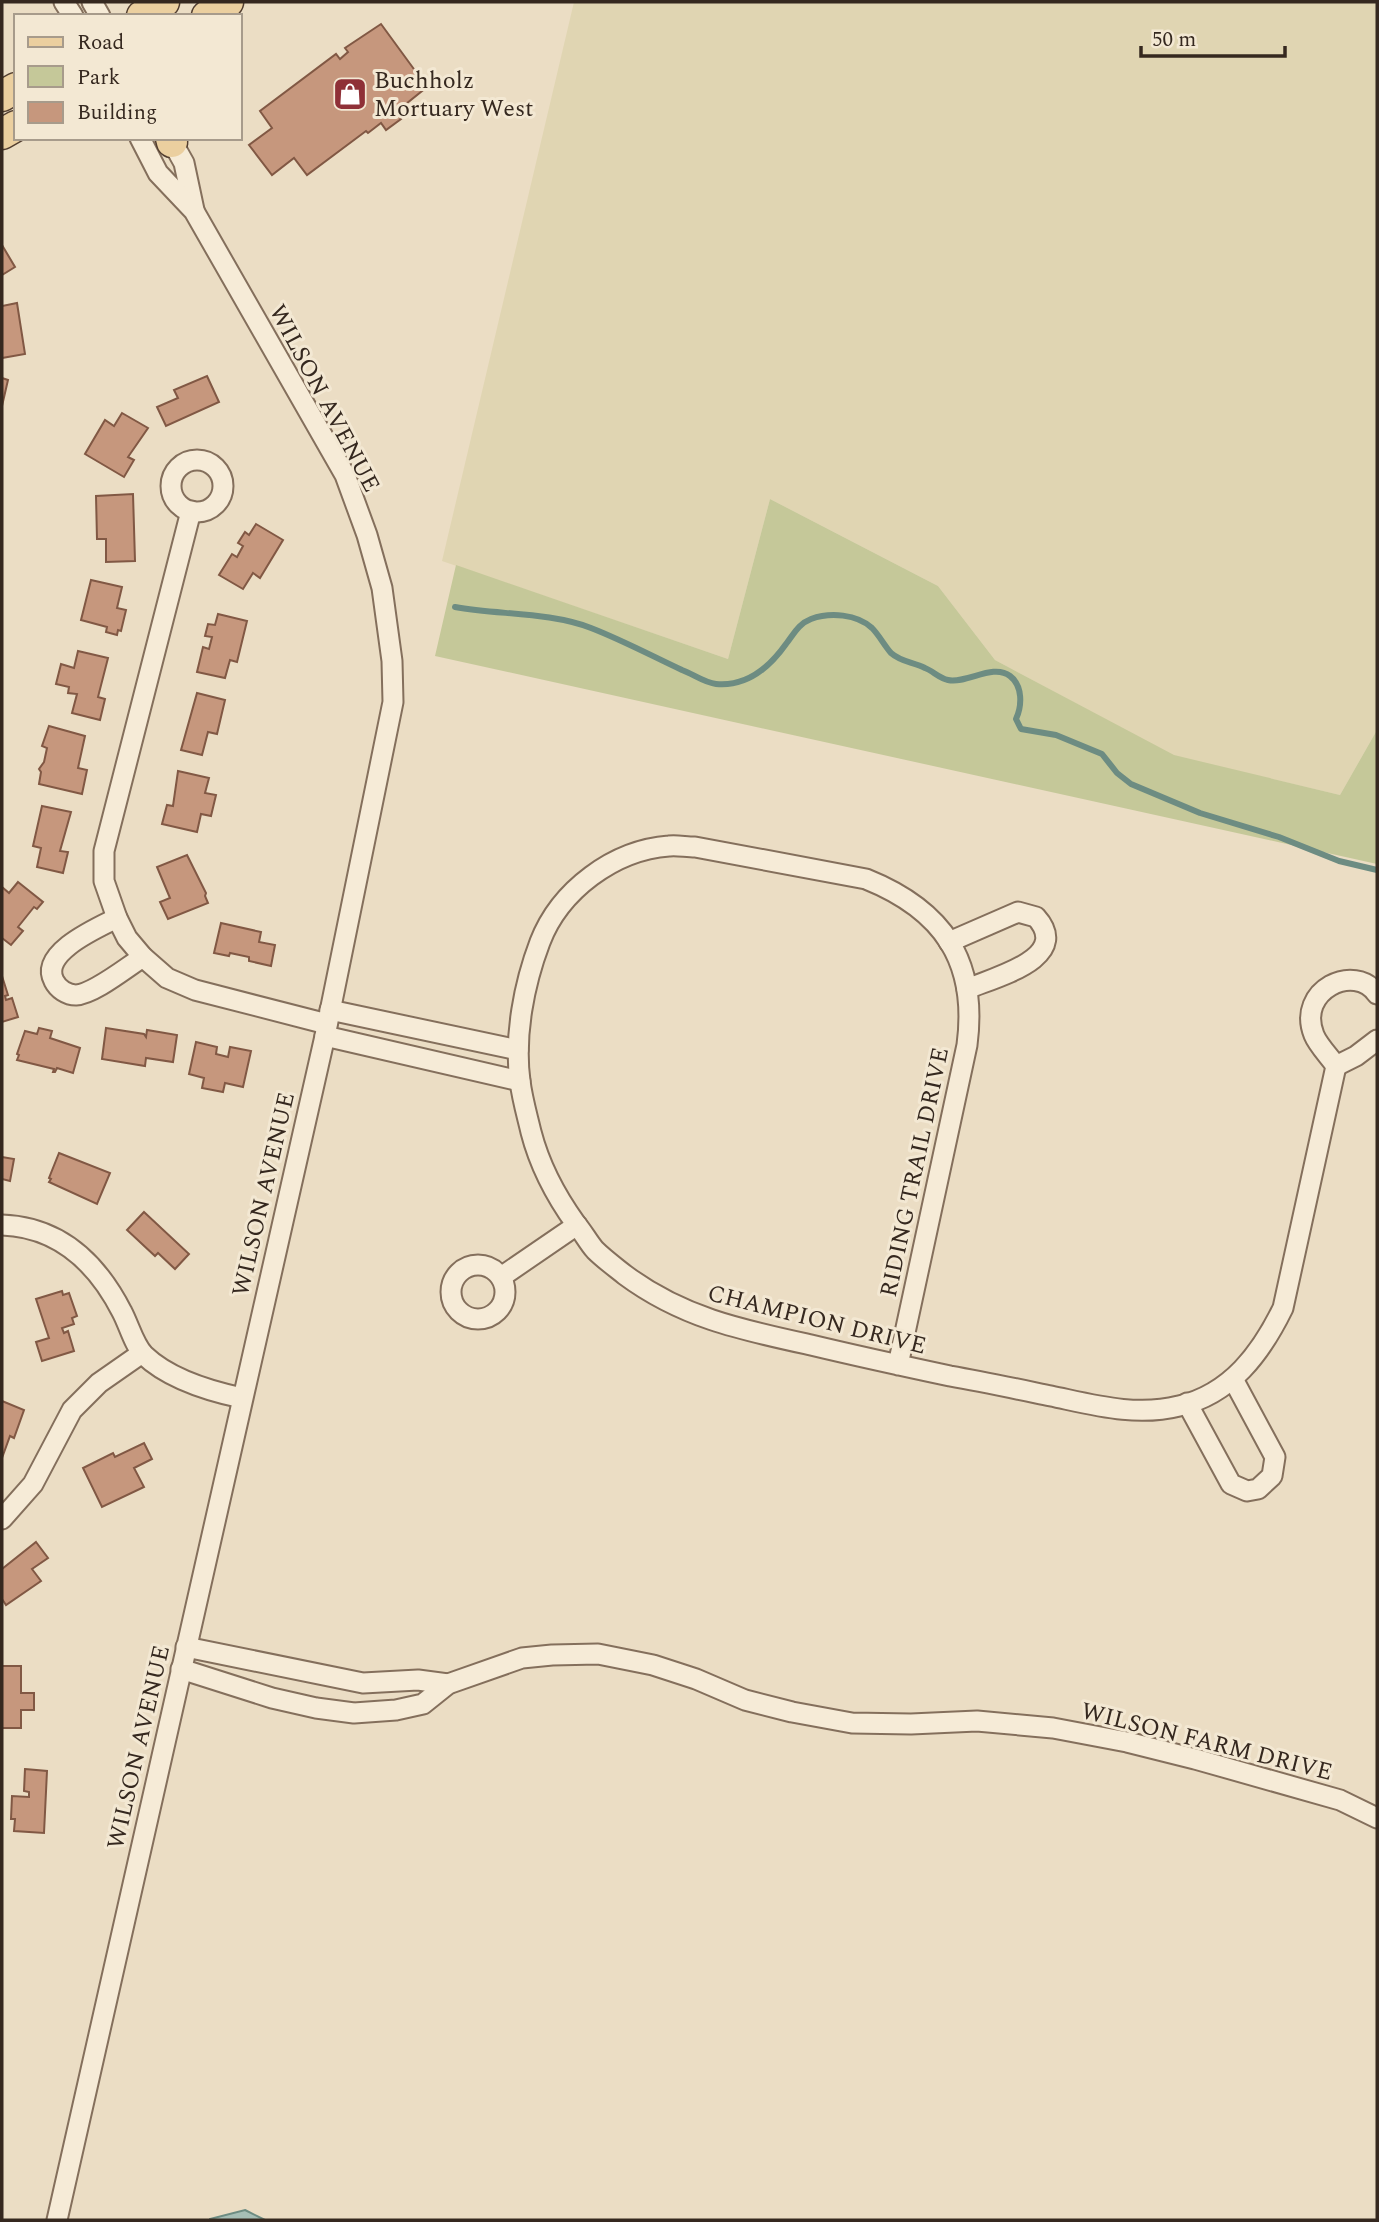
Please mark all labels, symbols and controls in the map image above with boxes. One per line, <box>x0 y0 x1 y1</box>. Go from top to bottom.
legend <box>14 14 242 140</box>
scale bar <box>1141 14 1284 58</box>
text: 50 m <box>1152 24 1196 56</box>
text: Road <box>77 27 124 59</box>
text: Park <box>77 62 121 94</box>
place label: Buchholz Mortuary West <box>374 63 534 127</box>
shop icon: Buchholz Mortuary West <box>331 75 369 113</box>
text: Building <box>77 97 157 129</box>
street label: WILSON AVENUE <box>259 298 389 499</box>
street label: RIDING TRAIL DRIVE <box>871 1044 959 1300</box>
street label: WILSON AVENUE <box>223 1089 305 1300</box>
street label: CHAMPION DRIVE <box>704 1275 930 1365</box>
street label: WILSON AVENUE <box>98 1642 180 1853</box>
street label: WILSON FARM DRIVE <box>1077 1693 1336 1791</box>

